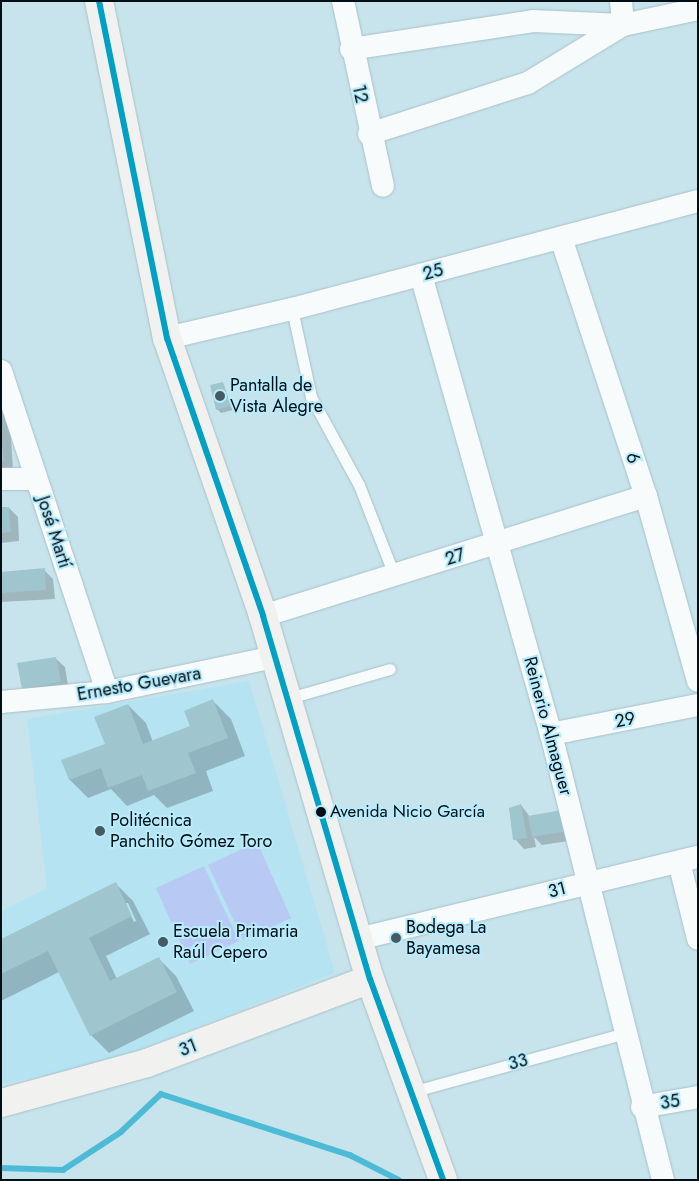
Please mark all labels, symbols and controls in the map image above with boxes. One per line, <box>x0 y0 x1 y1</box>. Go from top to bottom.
street label: 12 <box>348 83 372 105</box>
street label: 25 <box>420 259 446 285</box>
place label: Pantalla de Vista Alegre <box>230 375 323 418</box>
marker: Pantalla de Vista Alegre <box>214 390 226 402</box>
street label: 6 <box>621 450 645 466</box>
street label: José Martí <box>32 493 76 571</box>
street label: 27 <box>442 544 468 570</box>
street label: Reinerio Almaguer <box>519 654 577 798</box>
street label: Ernesto Guevara <box>75 662 203 706</box>
street label: 29 <box>613 707 637 733</box>
place label: Avenida Nicio García <box>330 802 485 822</box>
marker: Avenida Nicio García <box>316 807 326 817</box>
place label: Politécnica Panchito Gómez Toro <box>110 810 272 852</box>
marker: Politécnica Panchito Gómez Toro <box>94 825 106 837</box>
street label: 31 <box>546 877 568 903</box>
place label: Bodega La Bayamesa <box>406 917 486 960</box>
place label: Escuela Primaria Raúl Cepero <box>173 921 298 964</box>
marker: Bodega La Bayamesa <box>390 932 402 944</box>
marker: Escuela Primaria Raúl Cepero <box>157 936 169 948</box>
street label: 31 <box>176 1035 200 1061</box>
street label: 33 <box>506 1049 530 1075</box>
street label: 35 <box>658 1090 682 1114</box>

